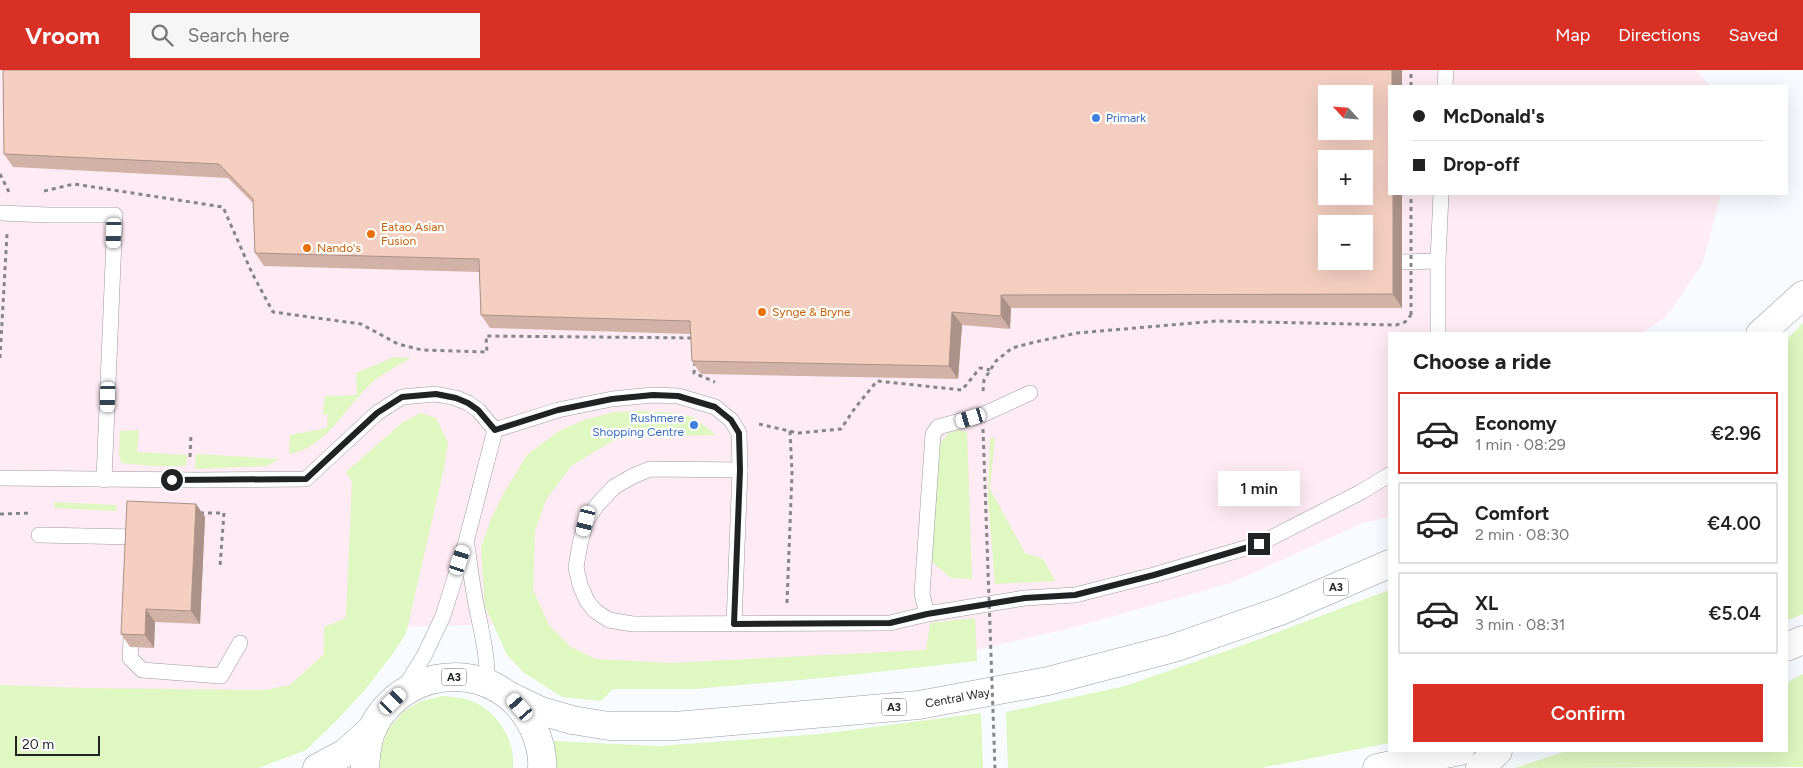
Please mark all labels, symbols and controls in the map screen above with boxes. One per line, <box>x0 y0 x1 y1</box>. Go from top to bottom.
search box <box>130 13 480 58</box>
text: Vroom <box>25 21 100 50</box>
icon: search <box>148 21 176 49</box>
text: Search here <box>188 24 289 47</box>
text: Map <box>1555 24 1590 46</box>
text: Directions <box>1618 24 1700 46</box>
text: Saved <box>1728 24 1778 46</box>
north arrow <box>1318 85 1372 140</box>
map controls <box>1318 85 1373 270</box>
text: McDonald's <box>1443 105 1544 128</box>
place label: Primark <box>1106 111 1146 125</box>
marker: Primark <box>1090 112 1102 124</box>
button: + <box>1318 150 1373 205</box>
text: Drop-off <box>1443 153 1520 176</box>
button: − <box>1318 215 1373 270</box>
car <box>105 218 122 248</box>
place label: Eatao Asian Fusion <box>381 220 444 248</box>
marker: Eatao Asian Fusion <box>365 228 377 240</box>
place label: Nando's <box>317 241 361 255</box>
marker: Nando's <box>301 242 313 254</box>
place label: Synge & Bryne <box>772 305 851 319</box>
marker: Synge & Bryne <box>756 306 768 318</box>
text: Choose a ride <box>1413 348 1551 375</box>
car <box>99 382 116 412</box>
car <box>954 406 987 430</box>
place label: Rushmere Shopping Centre <box>592 411 684 439</box>
icon: car <box>1415 411 1460 456</box>
text: Economy <box>1475 412 1557 435</box>
marker: Rushmere Shopping Centre <box>688 419 700 431</box>
text: €2.96 <box>1711 422 1761 445</box>
text: 1 min · 08:29 <box>1475 435 1566 454</box>
route start <box>161 469 183 491</box>
callout: 1 min <box>1218 472 1300 506</box>
text: 1 min <box>1240 479 1278 498</box>
icon: car <box>1415 501 1460 546</box>
text: Comfort <box>1475 502 1550 525</box>
car <box>575 505 596 537</box>
text: €4.00 <box>1707 512 1761 535</box>
text: 2 min · 08:30 <box>1475 525 1569 544</box>
route end <box>1248 533 1270 555</box>
car <box>448 543 471 577</box>
road number: A3 <box>1324 578 1348 596</box>
icon: car <box>1415 591 1460 636</box>
text: XL <box>1475 592 1498 615</box>
text: €5.04 <box>1708 602 1761 625</box>
text: 3 min · 08:31 <box>1475 615 1565 634</box>
road number: A3 <box>442 668 466 686</box>
button: Confirm <box>1413 684 1763 742</box>
car <box>376 685 409 717</box>
street label: Central Way <box>924 685 992 711</box>
car <box>504 691 535 723</box>
road number: A3 <box>882 698 906 716</box>
scale bar <box>15 733 100 756</box>
text: 20 m <box>22 736 54 753</box>

